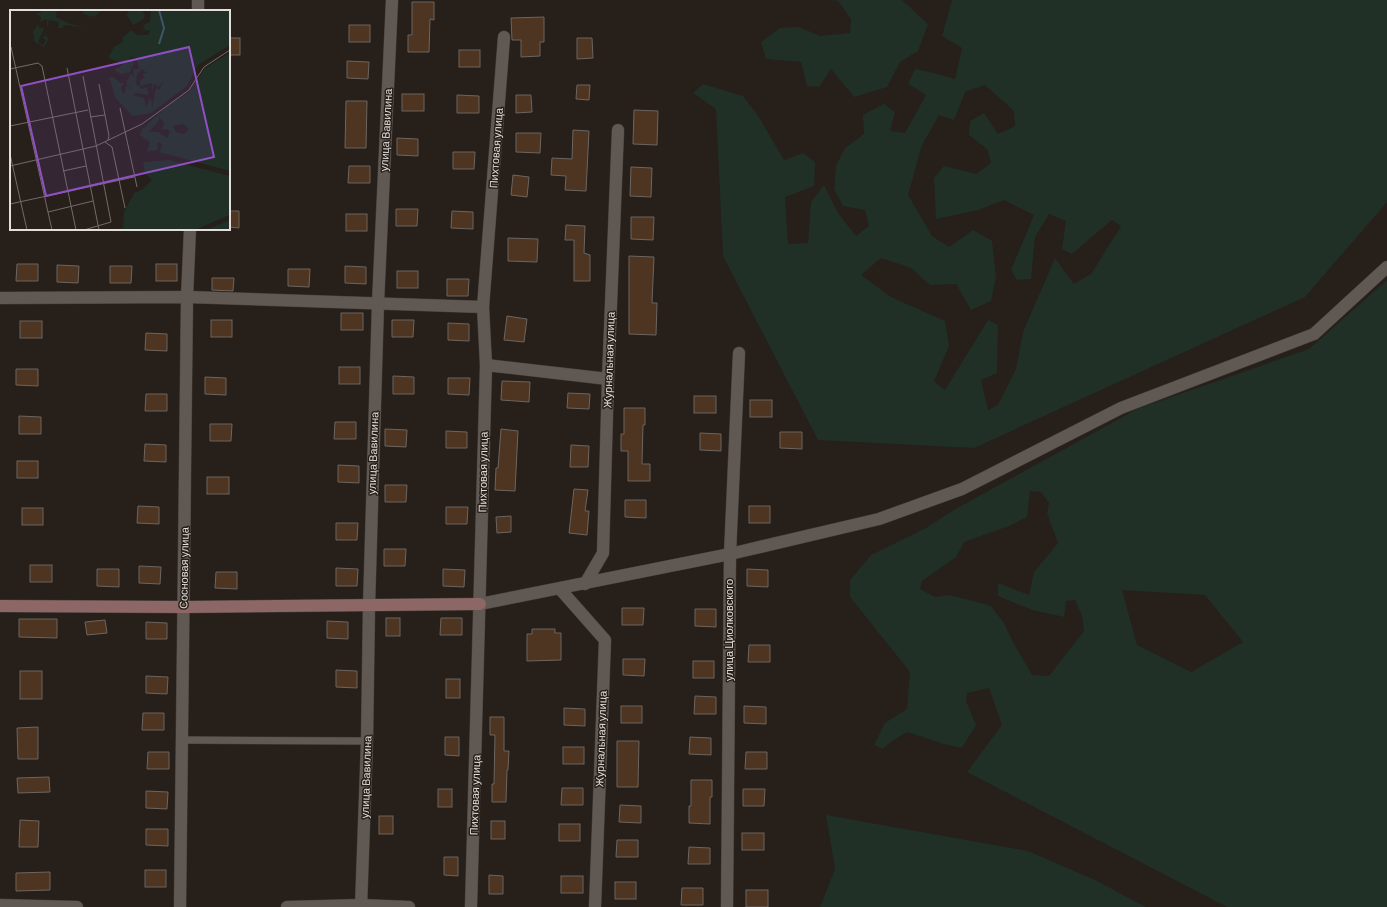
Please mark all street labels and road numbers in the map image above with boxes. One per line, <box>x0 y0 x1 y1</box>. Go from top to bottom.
street label: улица Вавилина <box>377 87 394 172</box>
street label: Пихтовая улица <box>486 106 505 189</box>
street label: Журнальная улица <box>600 311 617 408</box>
street label: улица Вавилина <box>365 411 380 495</box>
street label: Пихтовая улица <box>475 431 490 512</box>
street label: Сосновая улица <box>176 526 191 609</box>
street label: улица Циолковского <box>722 579 735 681</box>
street label: Журнальная улица <box>592 690 609 787</box>
street label: улица Вавилина <box>358 735 373 819</box>
street label: Пихтовая улица <box>467 754 482 836</box>

